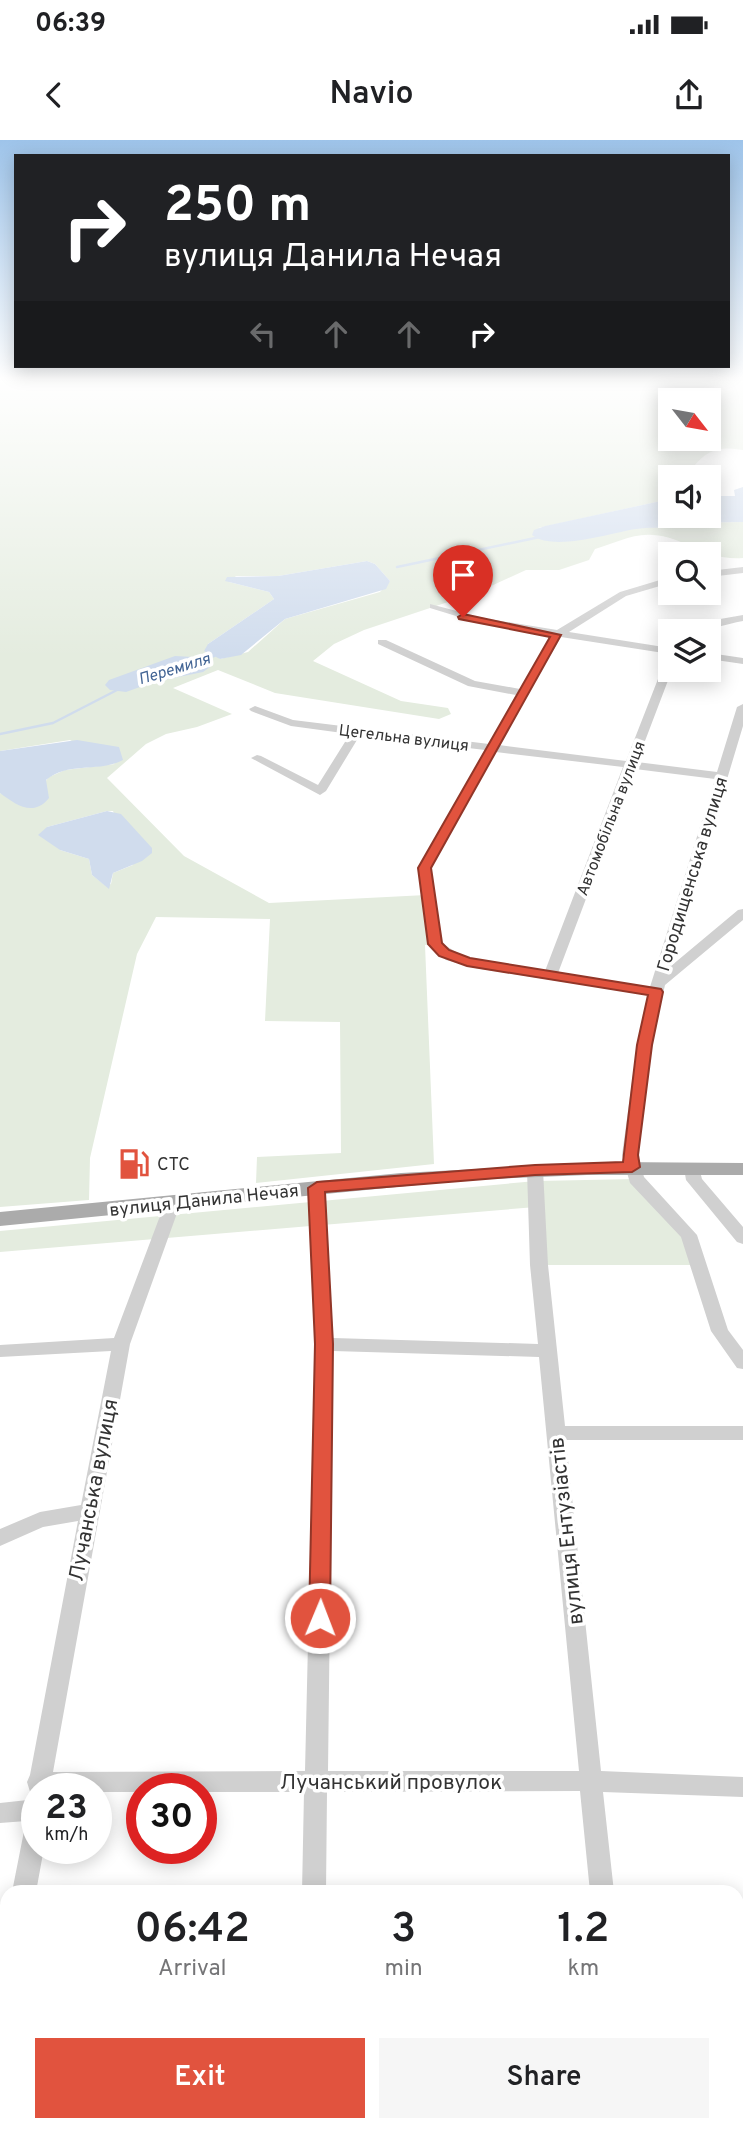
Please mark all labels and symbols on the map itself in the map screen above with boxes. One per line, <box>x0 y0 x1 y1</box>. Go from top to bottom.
north arrow <box>658 388 721 452</box>
pin <box>433 545 493 617</box>
water label: Перемиля <box>136 649 214 690</box>
street label: Цегельна вулиця <box>338 721 470 757</box>
street label: Автомобільна вулиця <box>573 738 651 899</box>
street label: Городищенська вулиця <box>653 774 734 974</box>
fuel station icon: СТС <box>117 1147 151 1181</box>
place label: СТС <box>157 1154 190 1177</box>
street label: вулиця Данила Нечая <box>108 1180 300 1223</box>
street label: Лучанська вулиця <box>64 1397 125 1584</box>
street label: вулиця Ентузіастів <box>544 1436 591 1626</box>
position arrow <box>283 1581 357 1655</box>
street label: Лучанський провулок <box>280 1770 502 1797</box>
speed limit sign: 30 <box>126 1773 217 1864</box>

